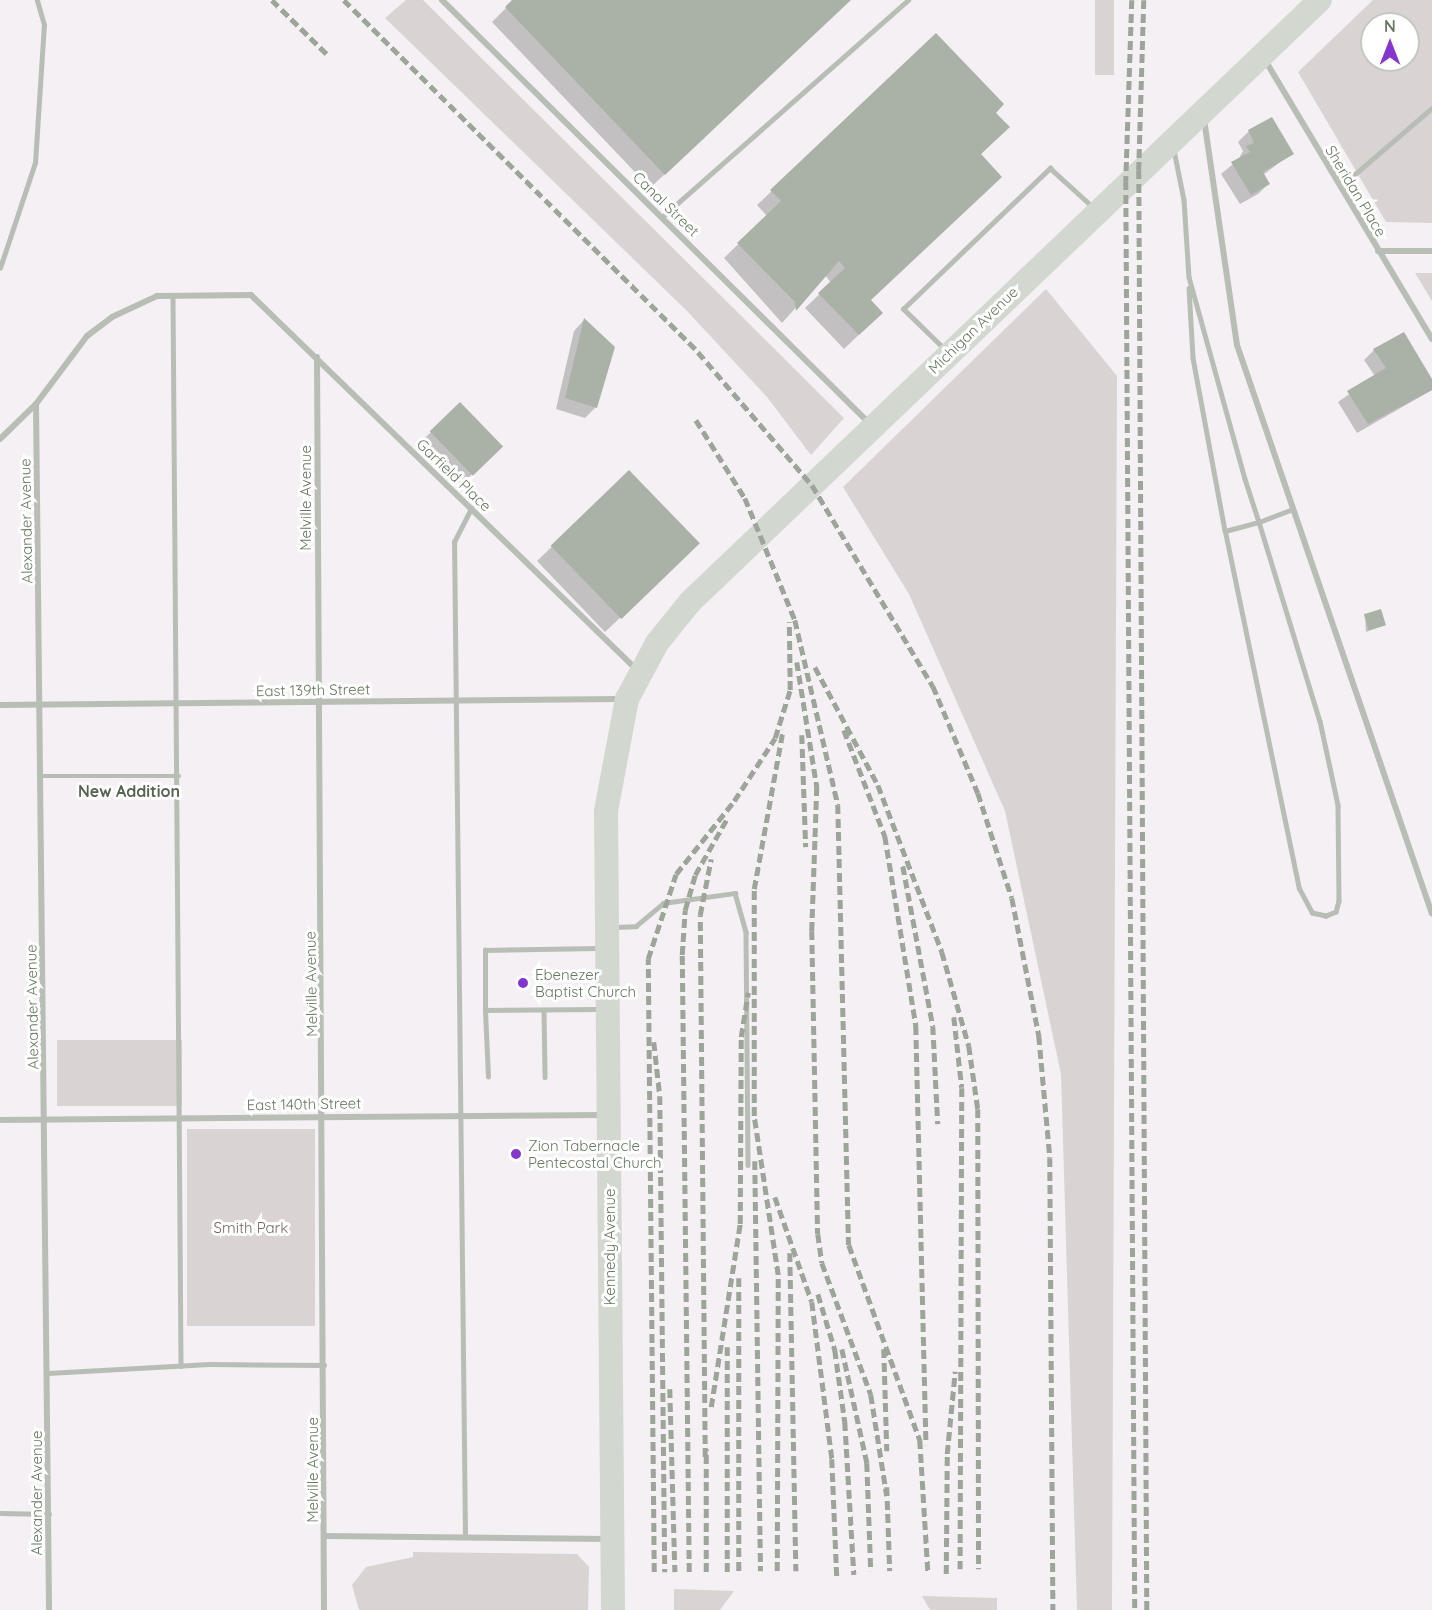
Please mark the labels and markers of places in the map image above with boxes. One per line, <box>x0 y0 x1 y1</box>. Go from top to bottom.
place label: Ebenezer Baptist Church <box>535 965 636 1000</box>
marker: Ebenezer Baptist Church <box>516 976 530 990</box>
place label: Zion Tabernacle Pentecostal Church <box>528 1136 662 1171</box>
marker: Zion Tabernacle Pentecostal Church <box>509 1147 523 1161</box>

